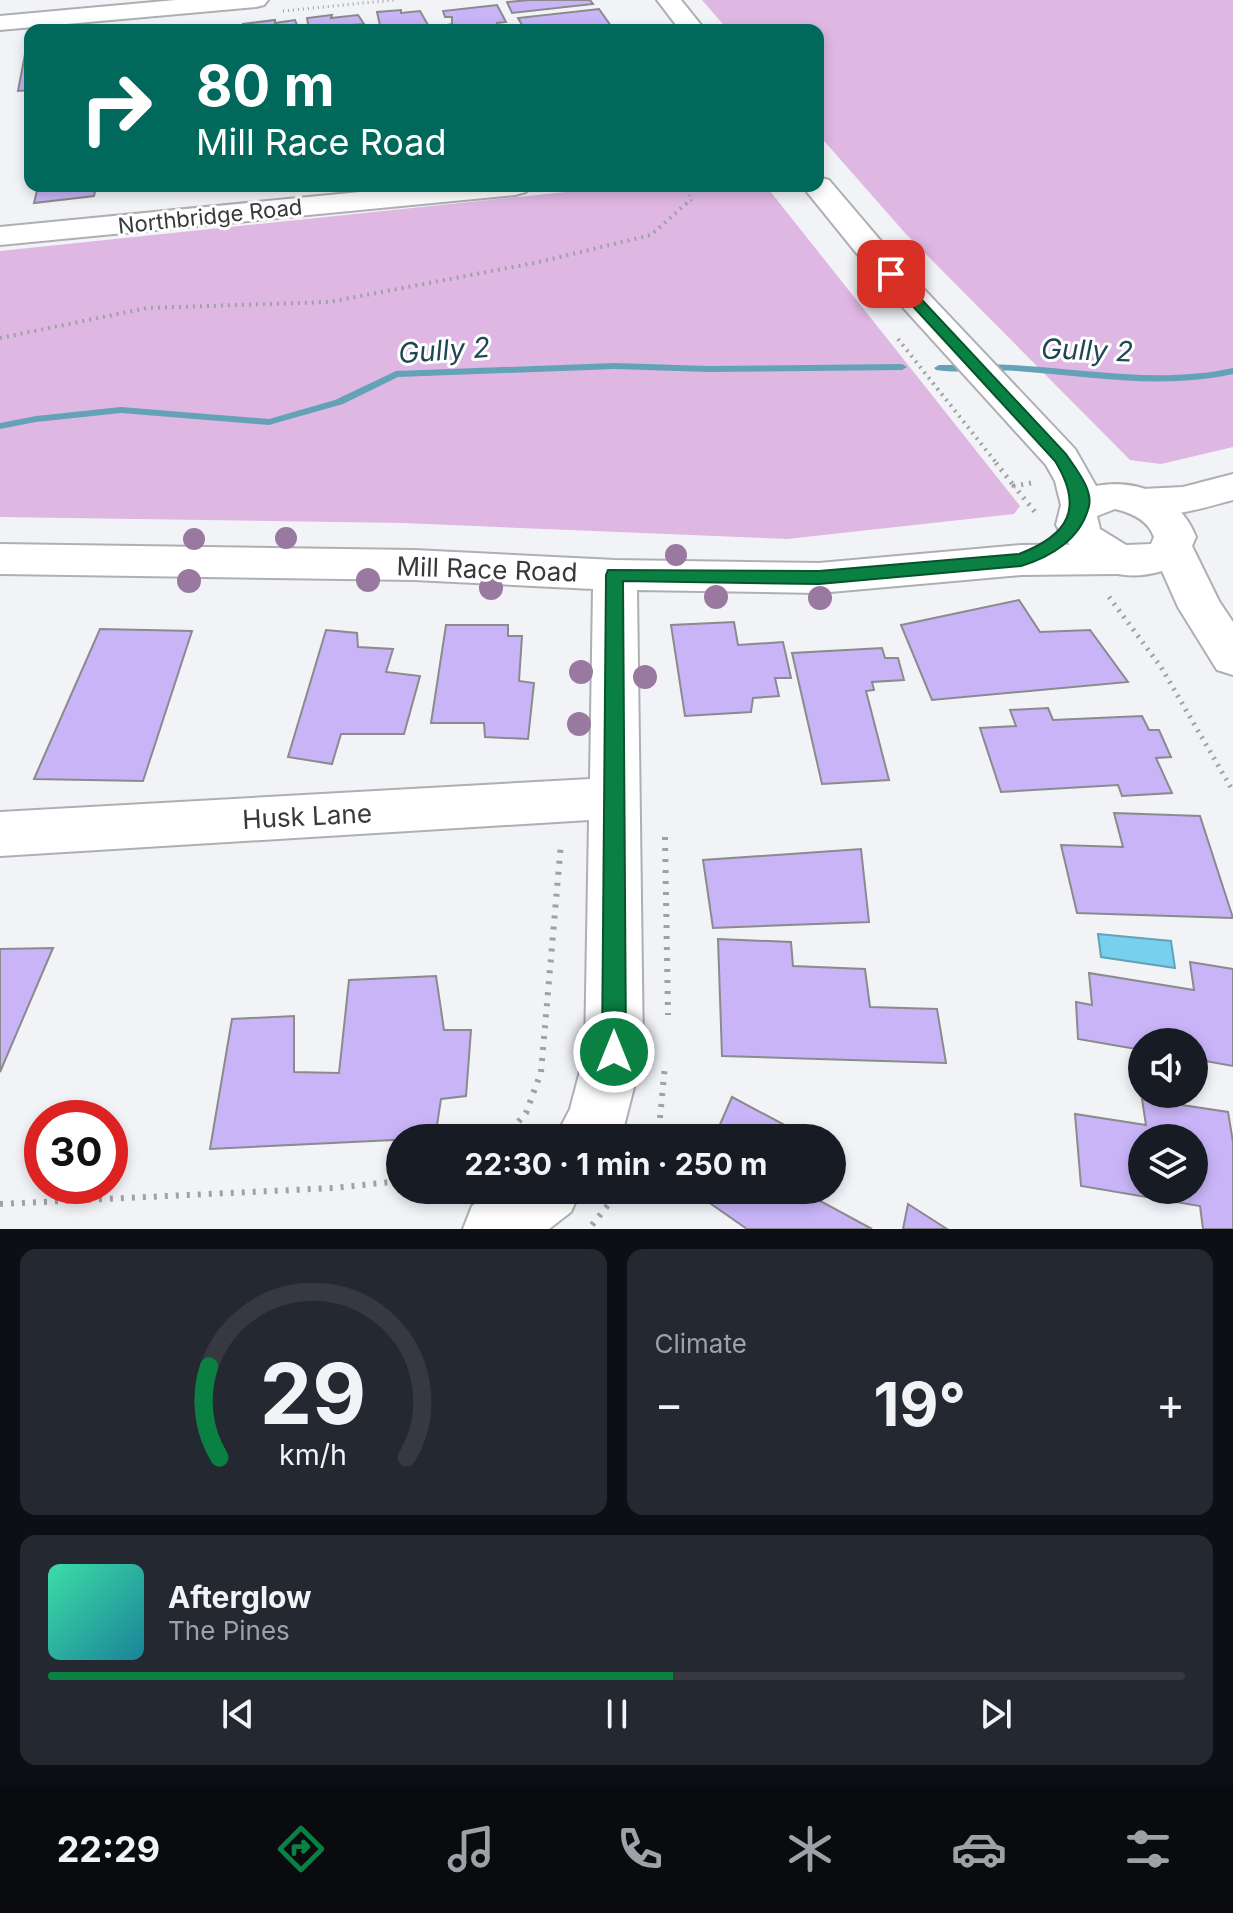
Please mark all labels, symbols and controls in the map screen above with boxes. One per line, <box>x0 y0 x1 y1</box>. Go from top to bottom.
text: 80 m <box>196 52 335 120</box>
icon: right <box>64 56 168 160</box>
text: Mill Race Road <box>196 120 447 164</box>
street label: Northbridge Road <box>117 193 303 239</box>
pin <box>857 240 925 308</box>
icon: arrive <box>869 252 913 296</box>
water label: Gully 2 <box>397 330 491 370</box>
water label: Gully 2 <box>1041 331 1133 369</box>
street label: Mill Race Road <box>396 550 578 588</box>
street label: Husk Lane <box>241 797 373 835</box>
position arrow <box>572 1010 656 1094</box>
map controls <box>1128 1028 1208 1204</box>
button: sound <box>1128 1028 1208 1108</box>
speed limit sign: 30 <box>24 1100 128 1204</box>
button: layers <box>1128 1124 1208 1204</box>
text: 22:30 · 1 min · 250 m <box>465 1146 767 1182</box>
text: Climate <box>655 1328 747 1359</box>
text: 29 <box>260 1343 366 1444</box>
text: 19° <box>874 1368 966 1440</box>
text: − <box>655 1377 684 1431</box>
text: + <box>1156 1377 1185 1431</box>
text: km/h <box>279 1437 347 1472</box>
text: Afterglow <box>168 1579 312 1615</box>
text: The Pines <box>168 1615 290 1646</box>
icon: previous <box>216 1692 260 1736</box>
icon: pause <box>595 1692 639 1736</box>
icon: next <box>974 1692 1018 1736</box>
icon: directions <box>273 1821 329 1877</box>
icon: music <box>443 1821 499 1877</box>
icon: phone <box>612 1821 668 1877</box>
icon: climate <box>782 1821 838 1877</box>
icon: car <box>951 1821 1007 1877</box>
icon: filters <box>1120 1821 1176 1877</box>
text: 22:29 <box>57 1827 160 1871</box>

